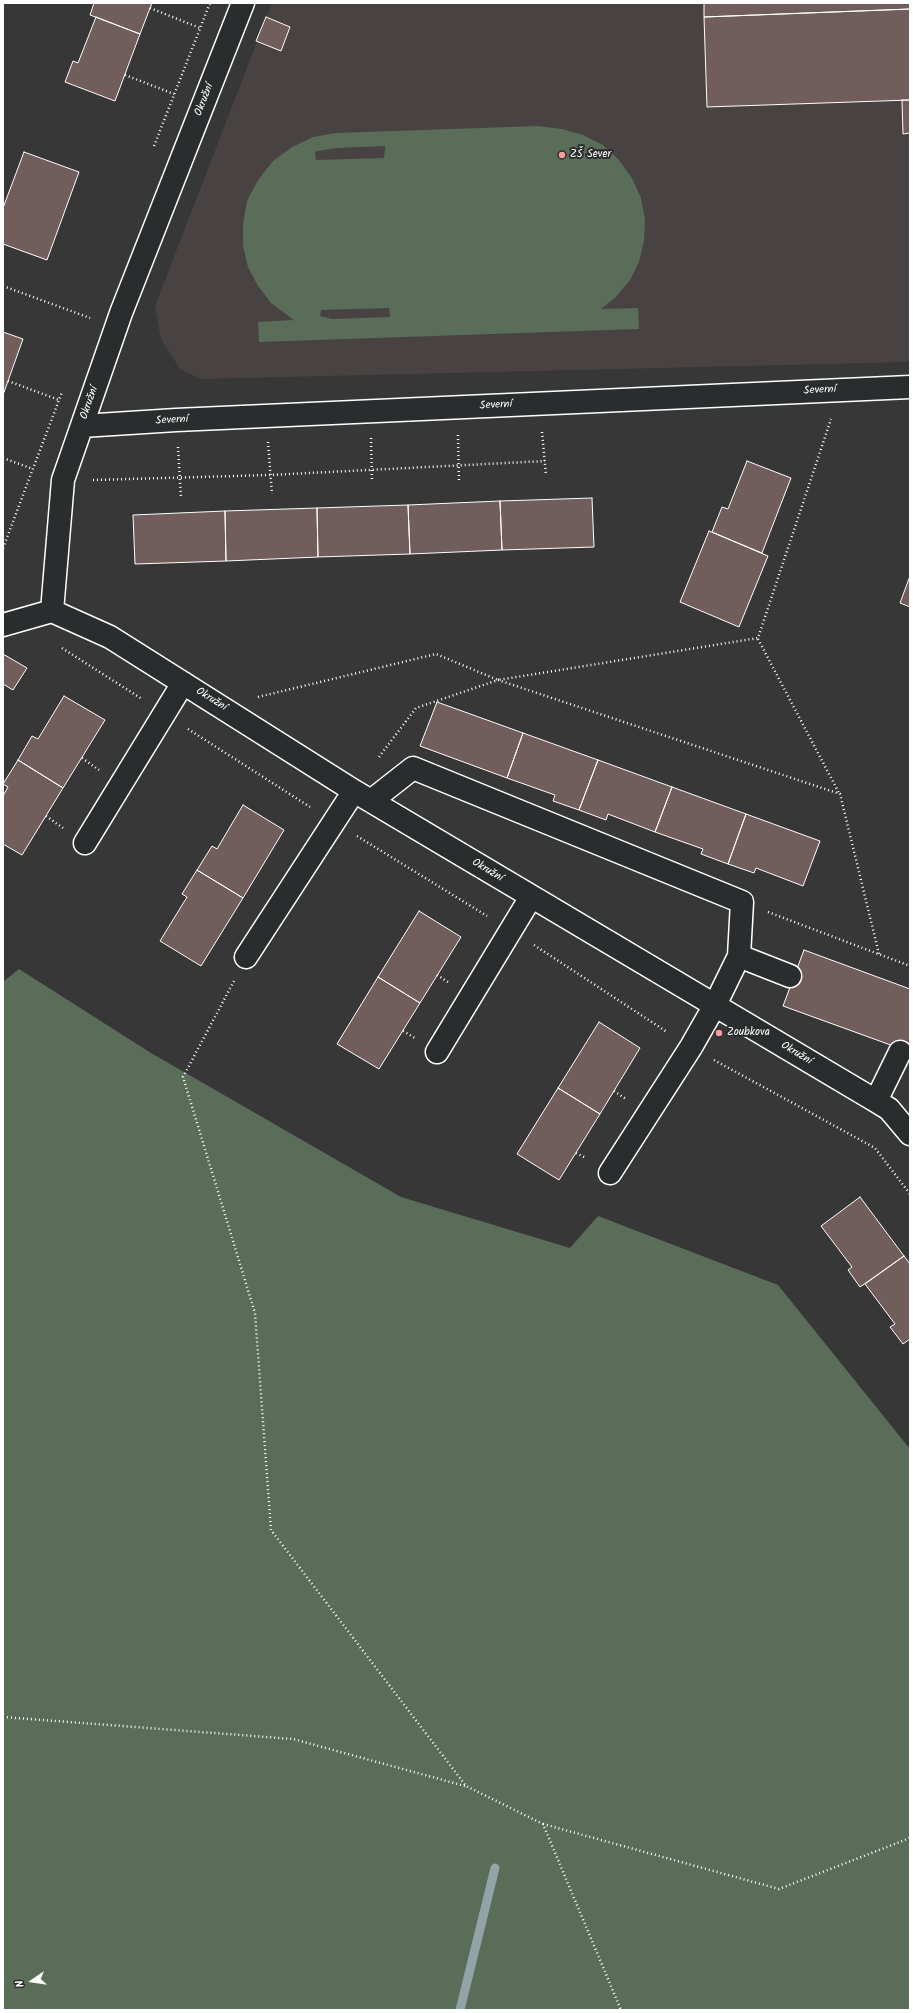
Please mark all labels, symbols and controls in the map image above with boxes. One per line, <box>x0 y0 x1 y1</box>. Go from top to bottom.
street label: Okružní <box>193 82 217 118</box>
place label: ZŠ Sever <box>570 148 611 162</box>
marker: ZŠ Sever <box>557 150 567 160</box>
street label: Severní <box>803 384 837 398</box>
street label: Okružní <box>78 385 102 421</box>
street label: Severní <box>479 399 513 413</box>
street label: Severní <box>155 414 189 428</box>
street label: Okružní <box>193 685 229 715</box>
street label: Okružní <box>469 857 505 885</box>
place label: Zoubkova <box>727 1026 770 1040</box>
marker: Zoubkova <box>714 1028 724 1038</box>
street label: Okružní <box>778 1040 814 1068</box>
north arrow <box>12 1961 52 2001</box>
text: N <box>11 1978 30 1989</box>

